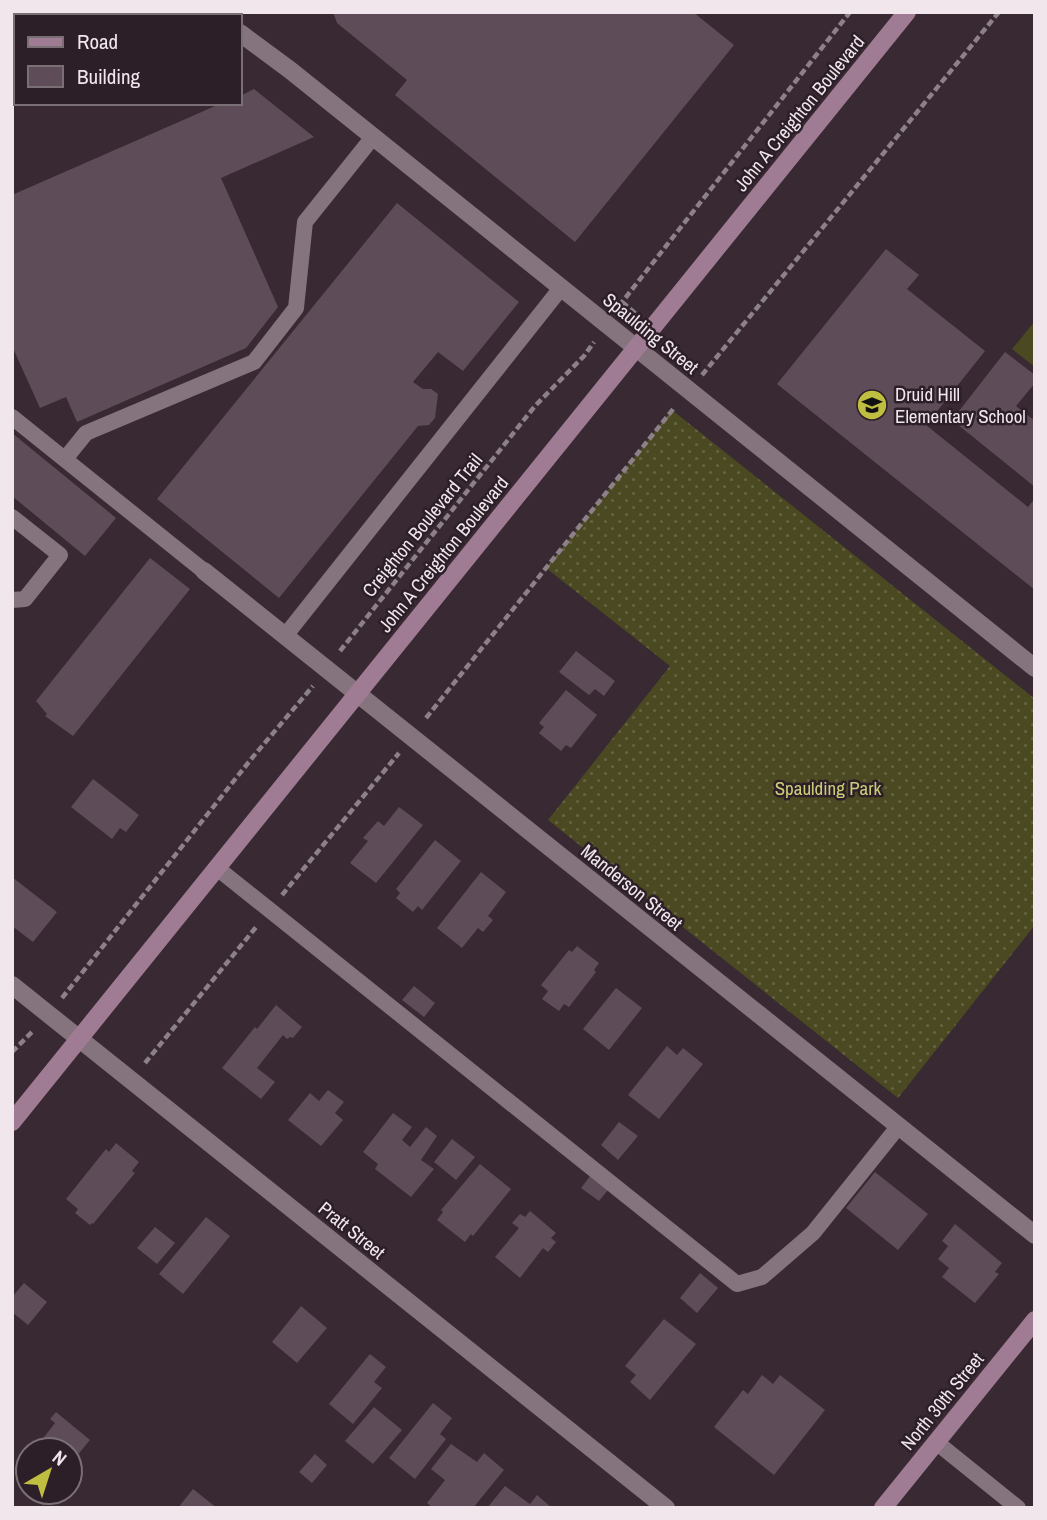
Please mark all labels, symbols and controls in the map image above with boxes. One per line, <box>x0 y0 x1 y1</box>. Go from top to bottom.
legend <box>14 14 242 105</box>
text: Road <box>77 27 118 56</box>
street label: John A Creighton Boulevard <box>728 29 870 197</box>
text: Building <box>77 62 141 91</box>
street label: Spaulding Street <box>598 286 705 380</box>
place label: Druid Hill Elementary School <box>895 381 1026 429</box>
school or university icon: Druid Hill Elementary School <box>855 388 889 422</box>
street label: Creighton Boulevard Trail <box>356 448 488 602</box>
street label: John A Creighton Boulevard <box>372 470 514 638</box>
park label: Spaulding Park <box>775 775 881 801</box>
street label: Manderson Street <box>576 838 689 936</box>
street label: Pratt Street <box>313 1195 391 1265</box>
street label: North 30th Street <box>895 1346 990 1455</box>
north arrow <box>14 1436 84 1506</box>
text: N <box>47 1444 72 1471</box>

